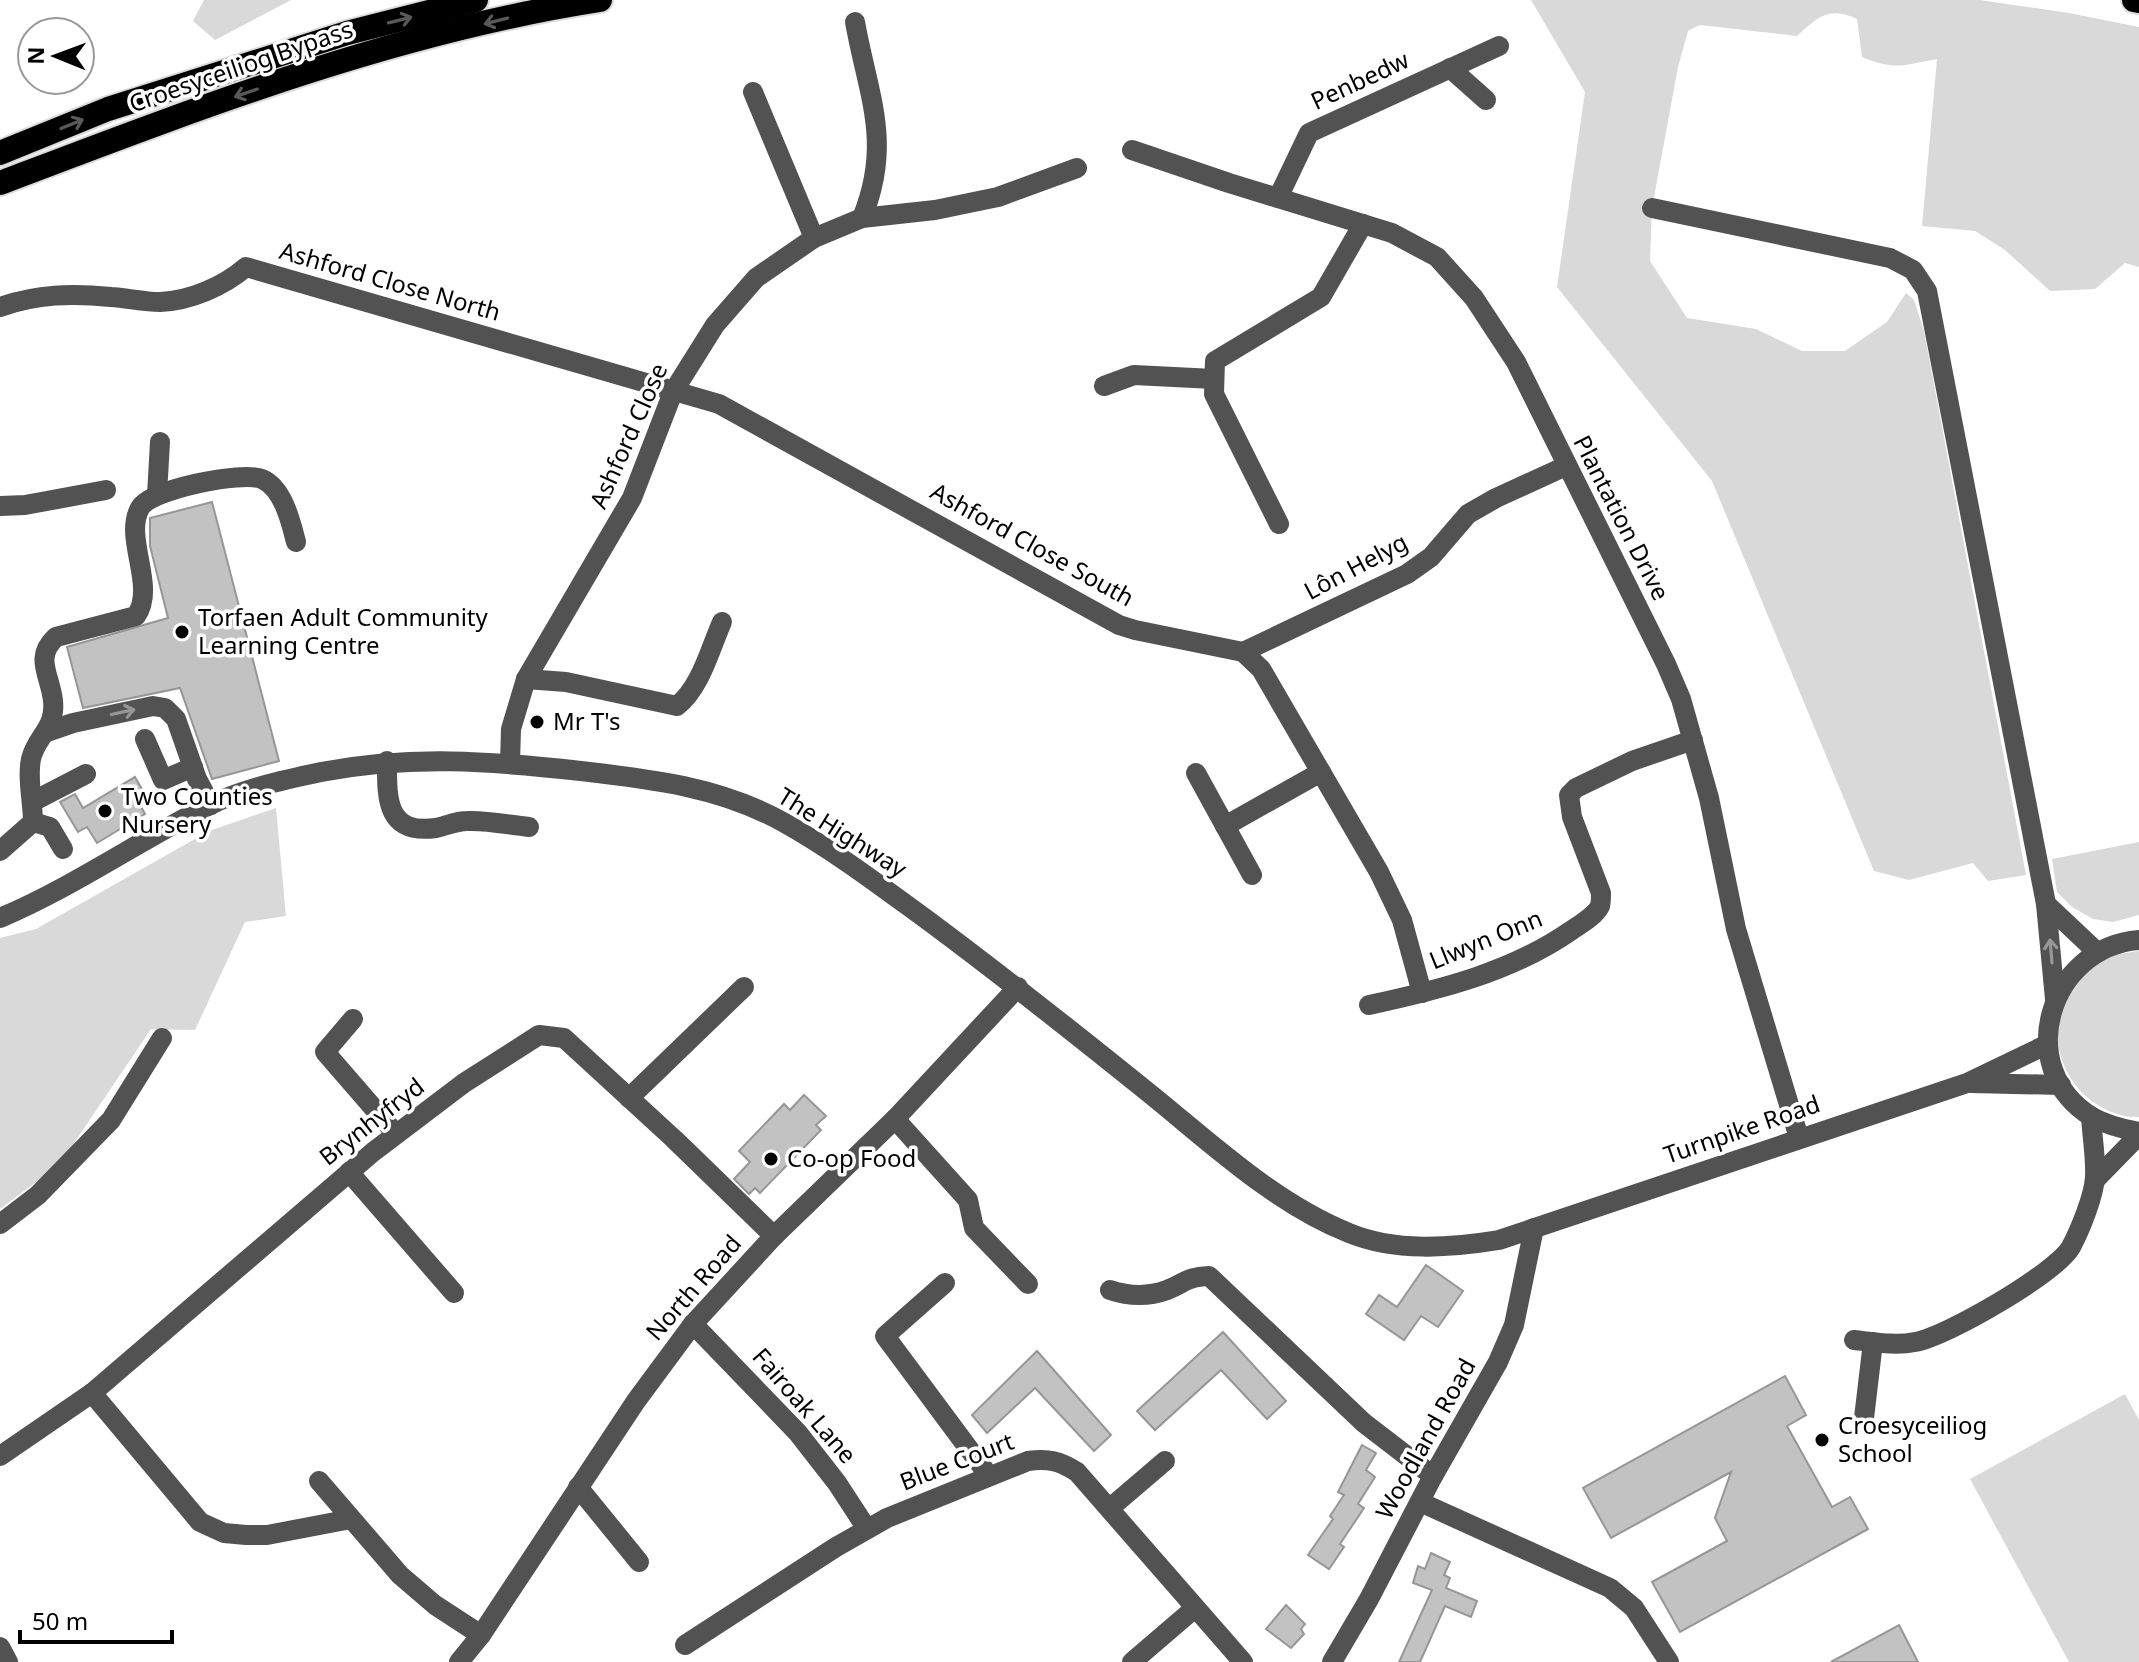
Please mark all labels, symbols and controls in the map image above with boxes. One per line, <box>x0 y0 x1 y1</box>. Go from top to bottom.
one-way arrow <box>387 11 412 26</box>
street label: Croesyceiliog Bypass <box>124 12 357 119</box>
one-way arrow <box>483 14 509 29</box>
north arrow <box>16 16 96 96</box>
street label: Penbedw <box>1305 42 1414 117</box>
text: N <box>20 46 50 65</box>
one-way arrow <box>234 87 259 102</box>
one-way arrow <box>59 116 84 130</box>
street label: Ashford Close North <box>276 233 505 328</box>
street label: Ashford Close <box>581 358 674 513</box>
street label: Plantation Drive <box>1567 429 1678 605</box>
street label: Ashford Close South <box>925 474 1140 613</box>
street label: Lôn Helyg <box>1298 525 1413 607</box>
place label: Torfaen Adult Community Learning Centre <box>198 600 489 661</box>
marker: Torfaen Adult Community Learning Centre <box>173 623 191 641</box>
one-way arrow <box>109 704 135 719</box>
place label: Mr T's <box>553 704 620 737</box>
marker: Mr T's <box>528 713 546 731</box>
place label: Two Counties Nursery <box>121 779 273 840</box>
street label: The Highway <box>772 779 914 885</box>
marker: Two Counties Nursery <box>96 802 114 820</box>
street label: Llwyn Onn <box>1424 901 1547 976</box>
one-way arrow <box>2043 938 2058 965</box>
street label: Brynhyfryd <box>312 1069 430 1172</box>
street label: Turnpike Road <box>1659 1086 1824 1171</box>
place label: Co-op Food <box>787 1141 916 1174</box>
marker: Co-op Food <box>762 1150 780 1168</box>
street label: North Road <box>638 1227 748 1347</box>
street label: Fairoak Lane <box>746 1340 864 1470</box>
street label: Woodland Road <box>1367 1352 1482 1524</box>
place label: Croesyceiliog School <box>1838 1408 1987 1469</box>
street label: Blue Court <box>895 1424 1018 1497</box>
marker: Croesyceiliog School <box>1813 1431 1831 1449</box>
scale bar <box>20 1594 172 1644</box>
text: 50 m <box>32 1604 88 1637</box>

